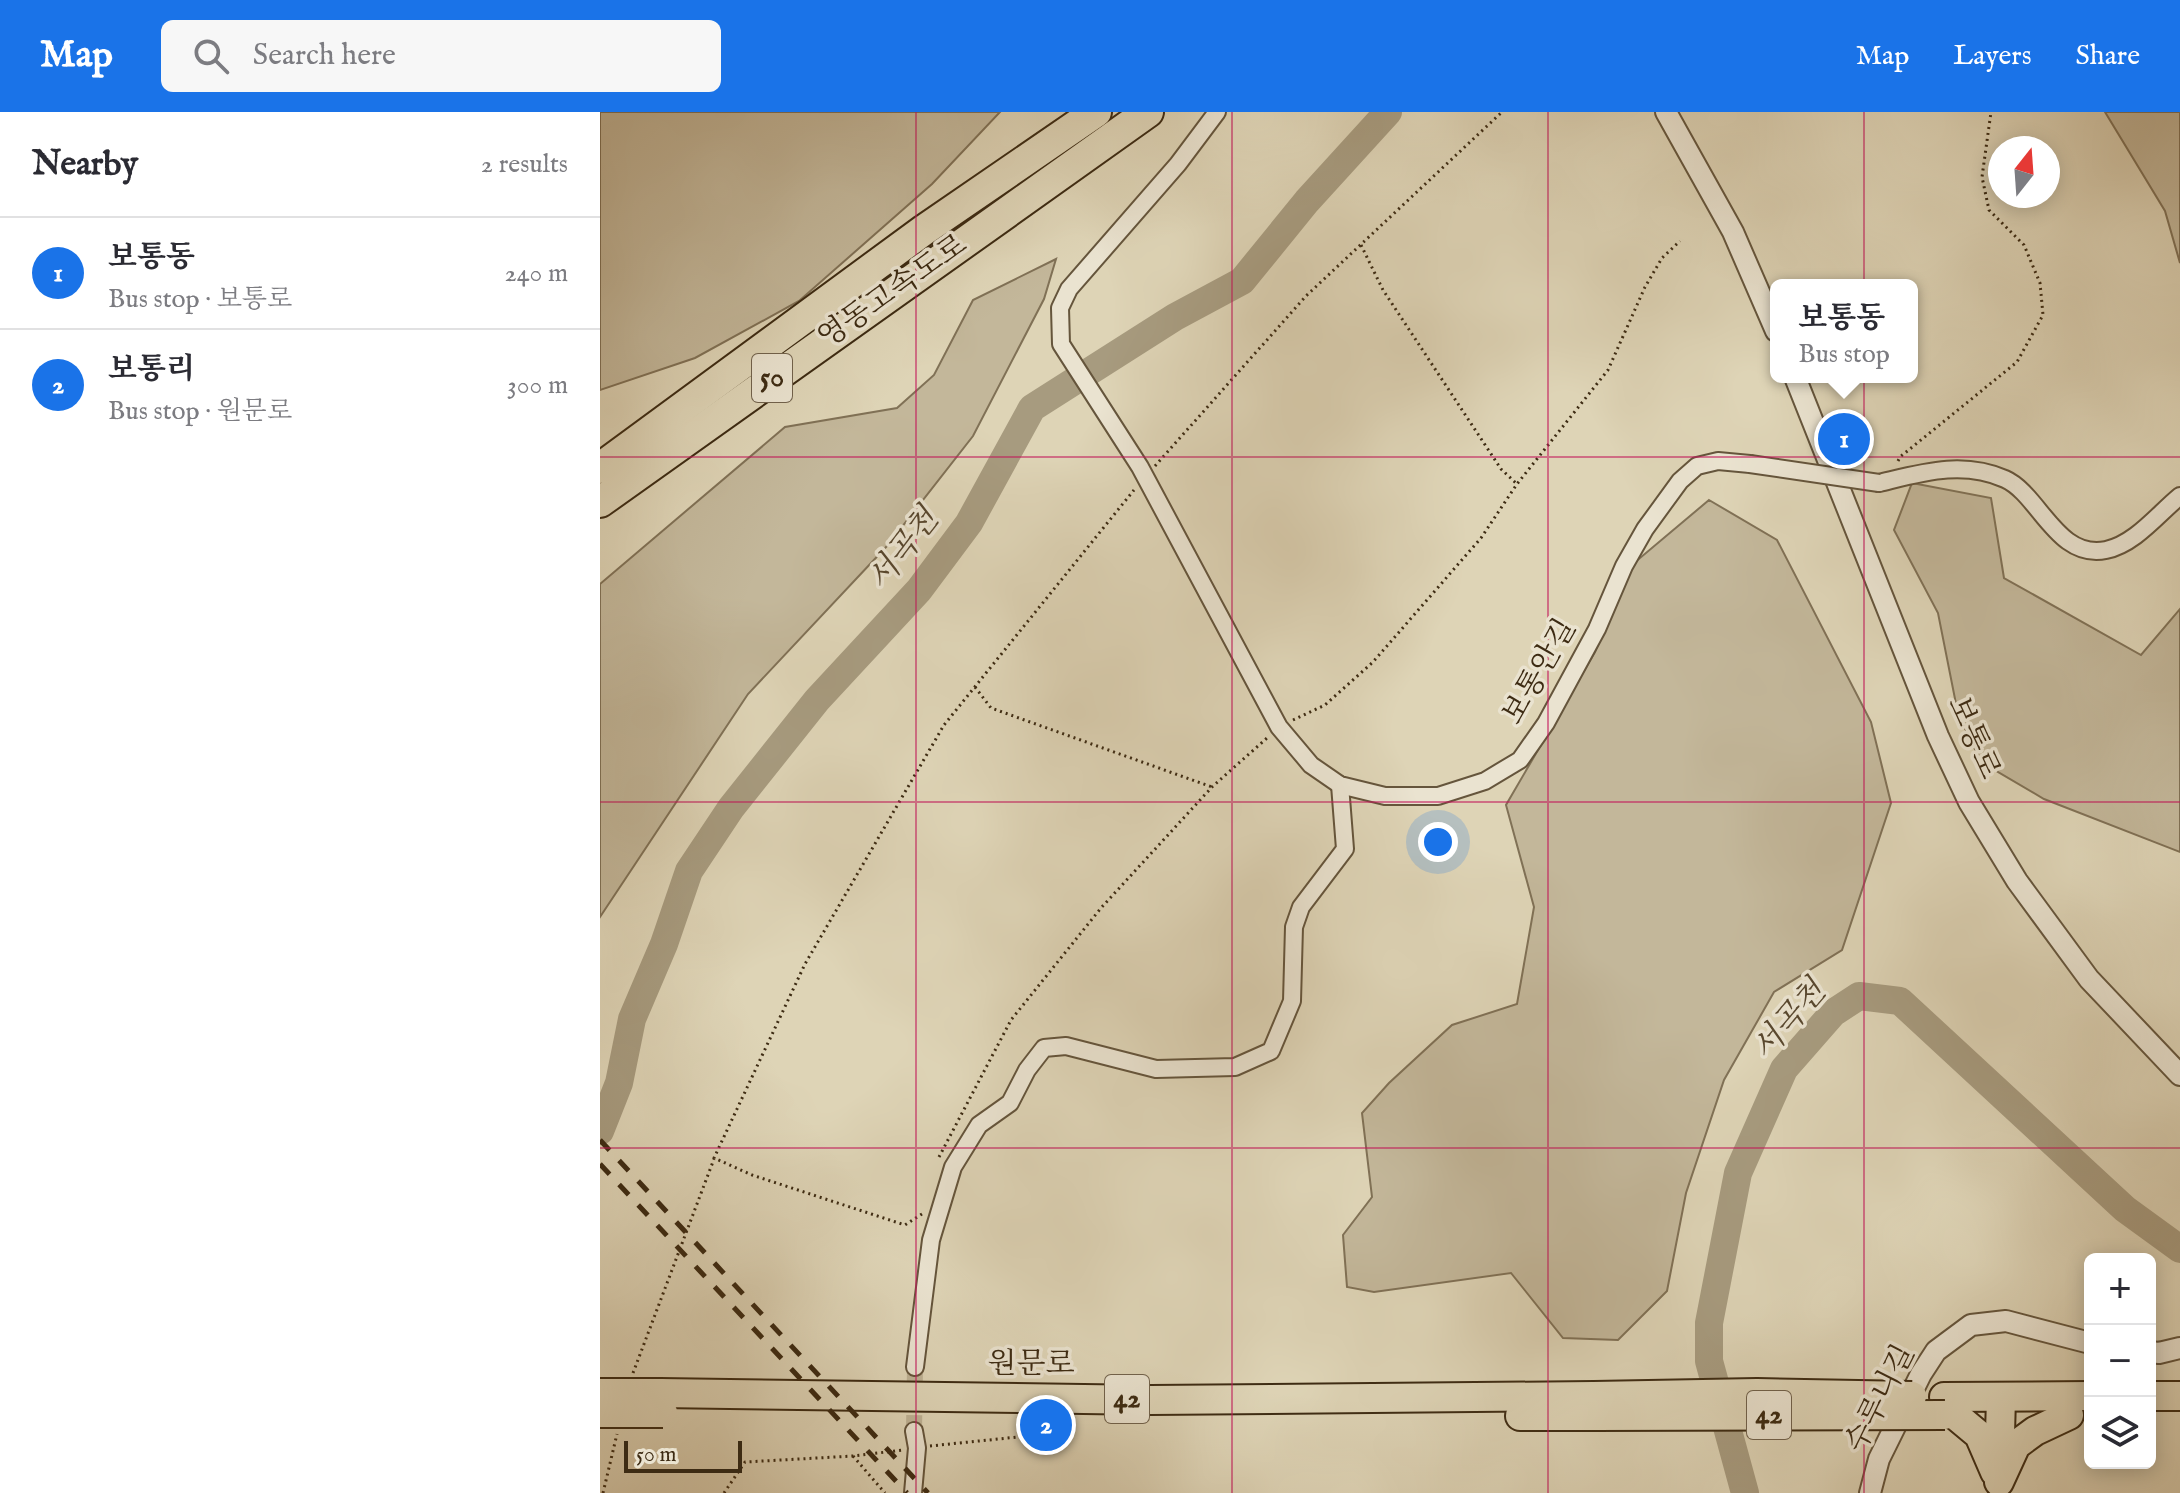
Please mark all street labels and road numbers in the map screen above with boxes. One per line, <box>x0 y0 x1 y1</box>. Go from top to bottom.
street label: 영동고속도로 <box>811 227 975 357</box>
road number: 50 <box>752 354 792 402</box>
street label: 보통안길 <box>1495 612 1585 732</box>
street label: 보통로 <box>1938 691 2008 785</box>
street label: 수루니길 <box>1838 1339 1924 1459</box>
street label: 원문로 <box>988 1346 1074 1384</box>
road number: 42 <box>1105 1375 1149 1423</box>
road number: 42 <box>1747 1391 1791 1439</box>

